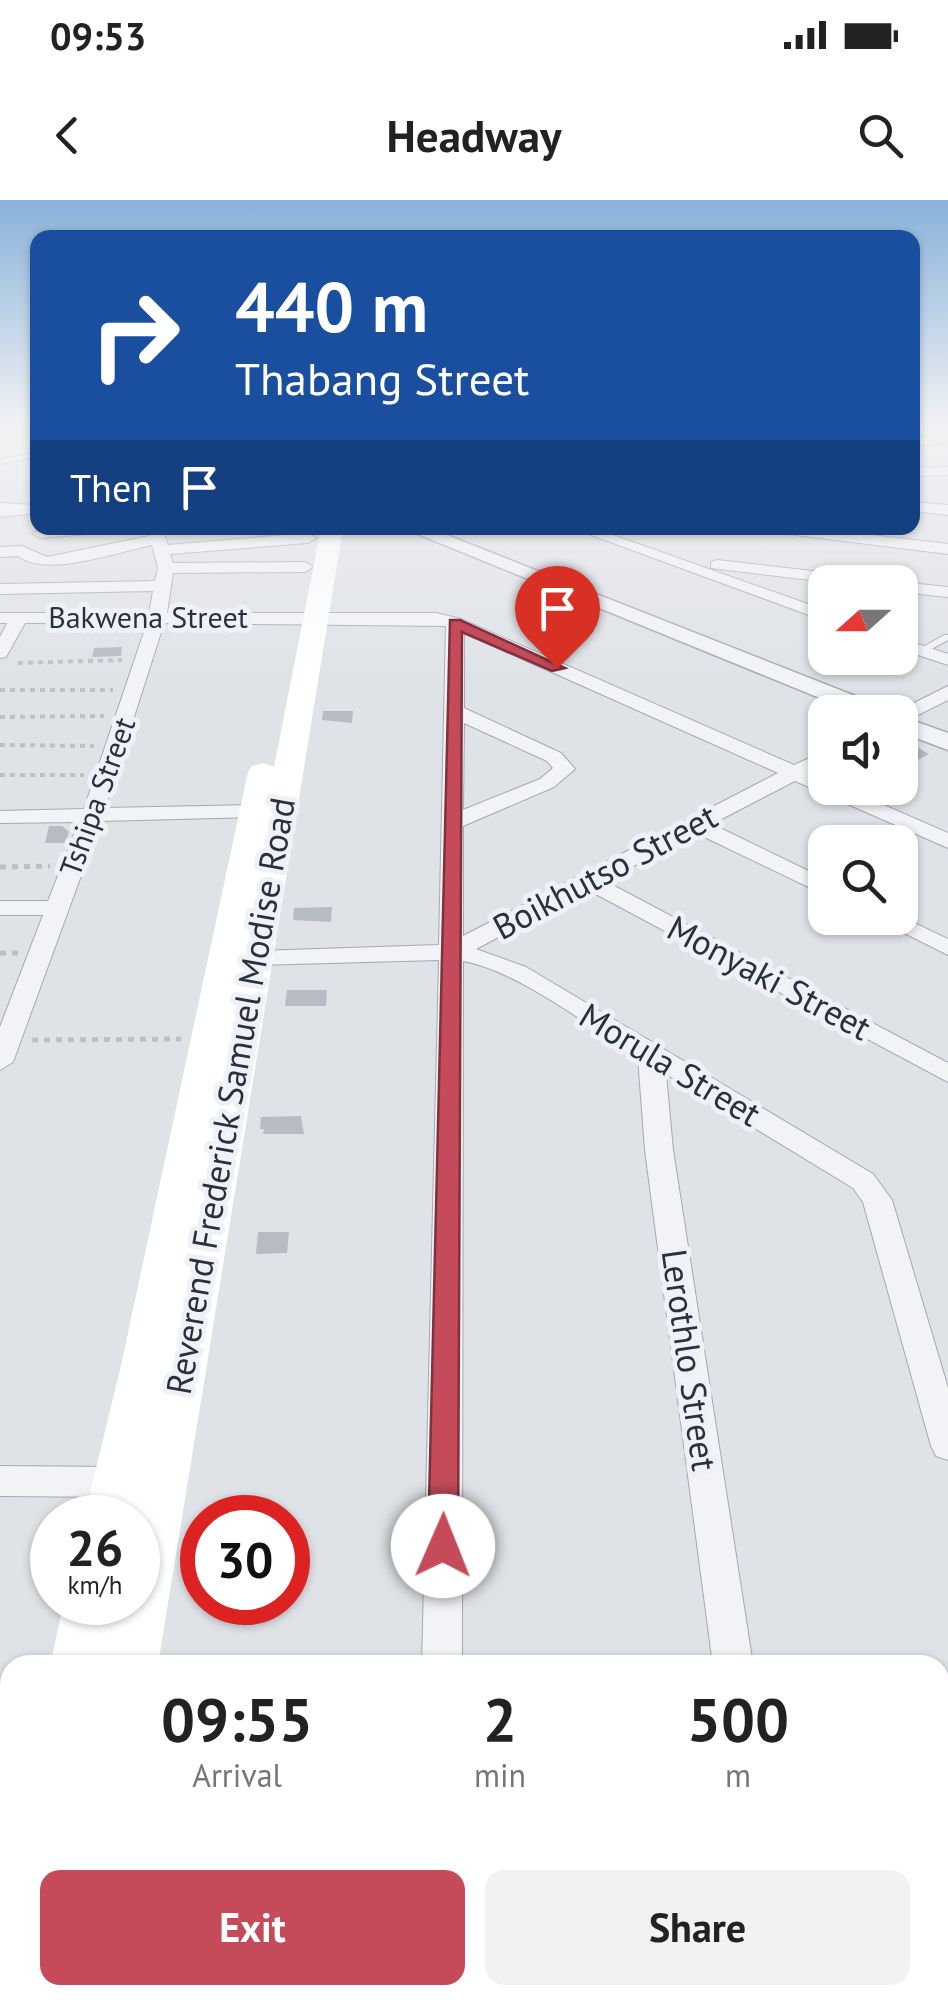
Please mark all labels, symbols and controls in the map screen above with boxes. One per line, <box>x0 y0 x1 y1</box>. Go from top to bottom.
text: 09:53 <box>50 11 146 60</box>
text: Headway <box>386 106 562 164</box>
icon: back <box>40 108 95 163</box>
icon: search <box>853 108 908 163</box>
text: 440 m <box>235 261 428 351</box>
icon: right <box>70 270 200 400</box>
text: Thabang Street <box>235 349 529 407</box>
icon: arrive <box>172 460 227 515</box>
text: Then <box>70 463 152 512</box>
north arrow <box>808 565 918 675</box>
map controls <box>808 565 918 935</box>
pin <box>515 566 600 669</box>
icon: arrive <box>530 581 585 636</box>
street label: Bakwena Street <box>48 597 248 636</box>
button: sound <box>808 695 918 805</box>
street label: Tshipa Street <box>50 712 143 881</box>
street label: Boikhutso Street <box>484 793 725 950</box>
street label: Reverend Frederick Samuel Modise Road <box>155 794 305 1398</box>
button: search <box>808 825 918 935</box>
street label: Monyaki Street <box>660 904 879 1050</box>
street label: Morula Street <box>571 992 770 1136</box>
street label: Lerothlo Street <box>652 1246 728 1474</box>
position arrow <box>391 1494 495 1598</box>
speed limit sign: 30 <box>180 1495 310 1625</box>
text: 26 <box>67 1515 123 1580</box>
text: km/h <box>68 1569 122 1601</box>
text: 09:55 <box>161 1680 313 1758</box>
text: 2 <box>483 1680 517 1758</box>
text: 500 <box>687 1680 789 1758</box>
text: Arrival <box>192 1754 282 1796</box>
text: min <box>474 1754 526 1796</box>
text: m <box>725 1754 751 1796</box>
button: Exit <box>40 1870 465 1985</box>
button: Share <box>485 1870 910 1985</box>

